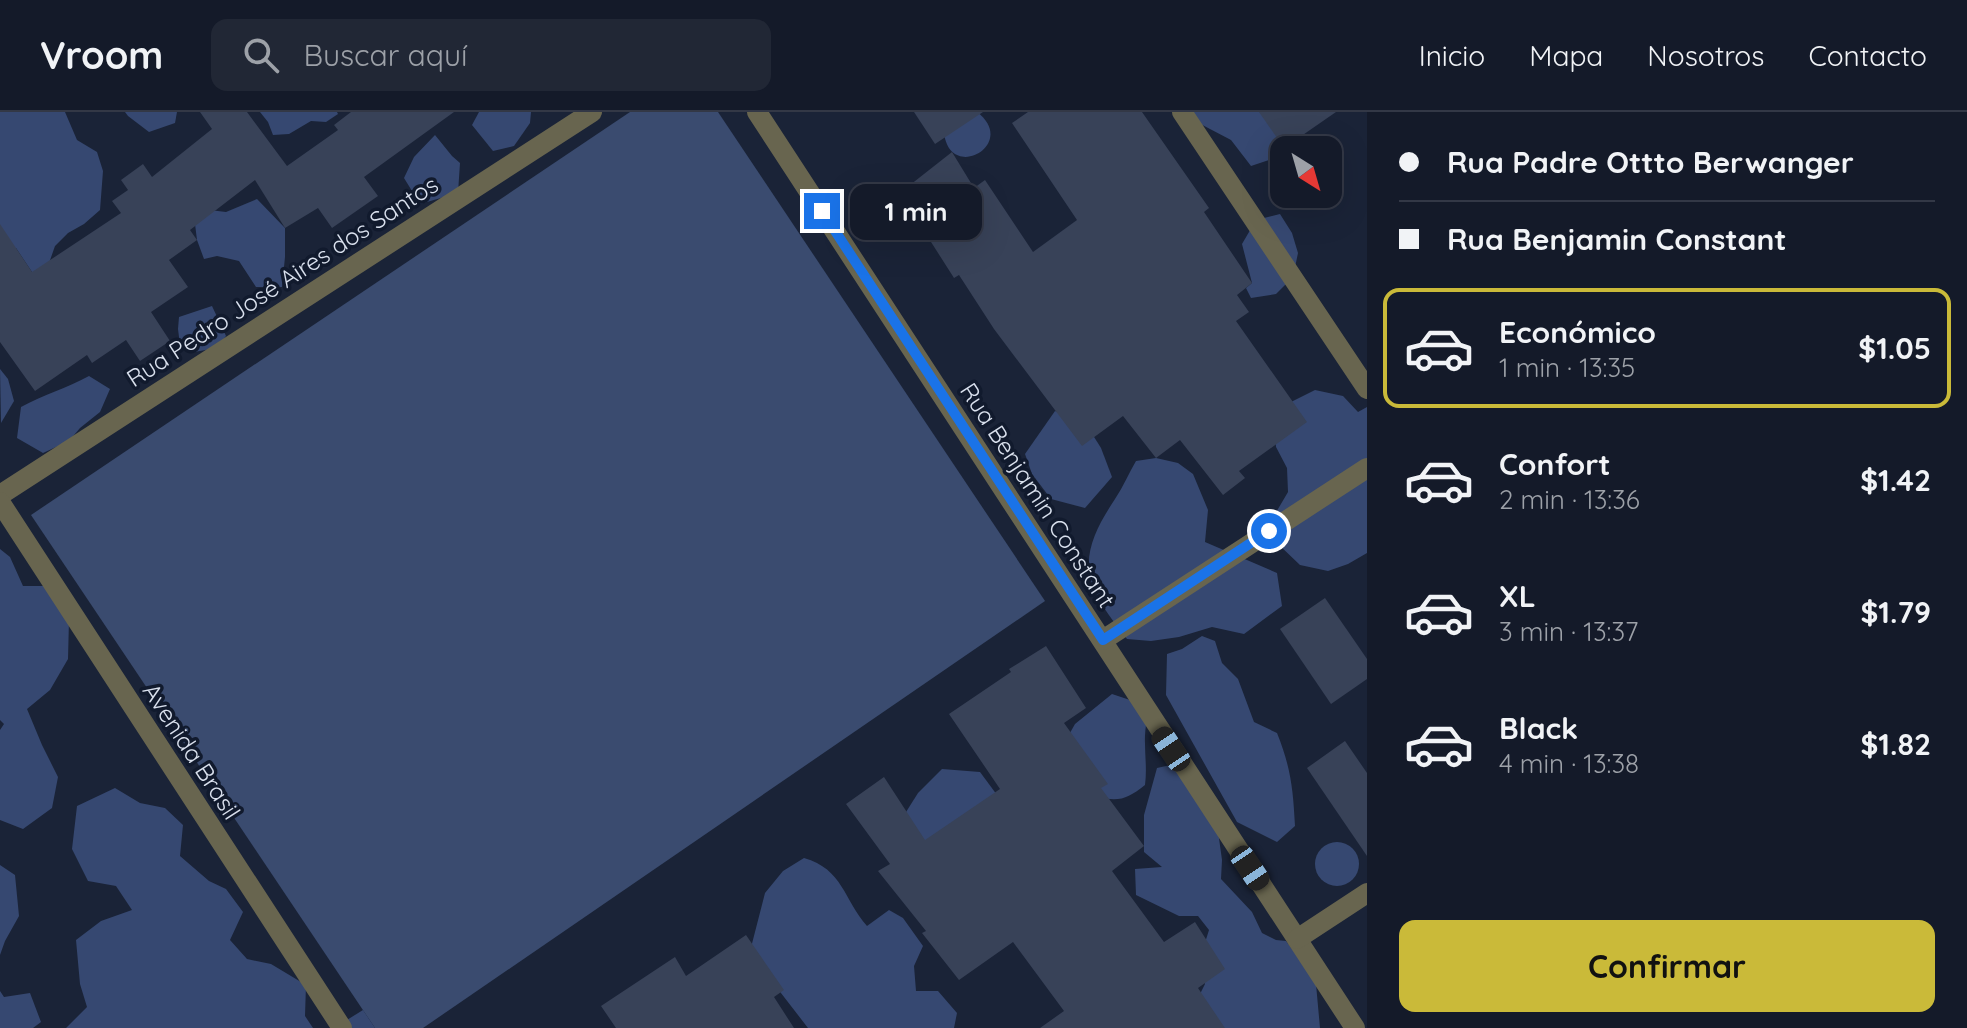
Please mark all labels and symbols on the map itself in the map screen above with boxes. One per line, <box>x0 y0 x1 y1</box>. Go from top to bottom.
north arrow <box>1270 136 1342 208</box>
street label: Rua Pedro José Aires dos Santos <box>121 169 443 393</box>
callout: 1 min <box>850 183 982 239</box>
route end <box>804 193 840 229</box>
street label: Rua Benjamin Constant <box>954 377 1122 613</box>
route start <box>1251 513 1287 549</box>
street label: Avenida Brasil <box>137 677 247 825</box>
car <box>1148 722 1194 776</box>
car <box>1227 841 1273 895</box>

